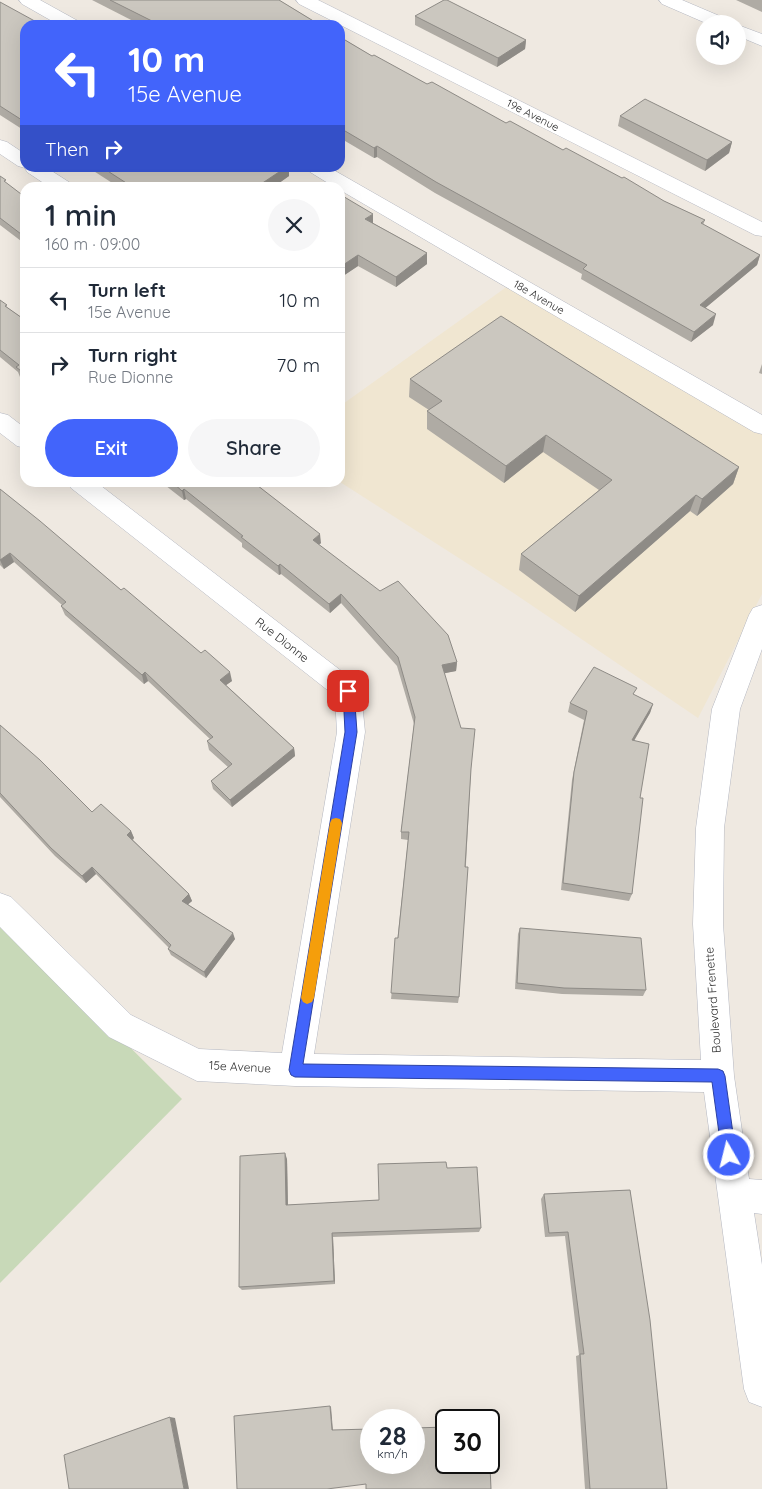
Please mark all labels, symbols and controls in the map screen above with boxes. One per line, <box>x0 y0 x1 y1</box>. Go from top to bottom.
map controls <box>696 15 746 65</box>
button: sound <box>696 15 746 65</box>
text: 10 m <box>128 37 205 81</box>
icon: left <box>45 40 110 105</box>
text: 15e Avenue <box>128 80 242 108</box>
street label: 19e Avenue <box>504 96 562 134</box>
icon: right <box>99 135 127 163</box>
text: Then <box>45 137 89 161</box>
text: 1 min <box>45 196 117 234</box>
button: close <box>268 199 320 251</box>
text: 160 m · 09:00 <box>45 234 140 254</box>
street label: 18e Avenue <box>511 277 567 317</box>
text: Turn left <box>88 278 166 302</box>
icon: left <box>45 286 73 314</box>
text: 10 m <box>279 288 320 312</box>
text: 15e Avenue <box>88 302 171 322</box>
text: Turn right <box>88 343 177 367</box>
icon: right <box>45 351 73 379</box>
text: 70 m <box>276 353 320 377</box>
text: Rue Dionne <box>88 367 173 387</box>
button: Exit <box>45 419 178 477</box>
button: Share <box>188 419 320 477</box>
street label: Rue Dionne <box>253 614 312 665</box>
pin <box>327 670 369 712</box>
icon: arrive <box>334 677 362 705</box>
street label: Boulevard Frenette <box>701 946 724 1053</box>
street label: 15e Avenue <box>209 1057 272 1076</box>
position arrow <box>702 1128 754 1180</box>
speed limit sign: 30 <box>435 1409 500 1474</box>
text: 28 <box>379 1420 406 1451</box>
text: km/h <box>377 1446 408 1461</box>

